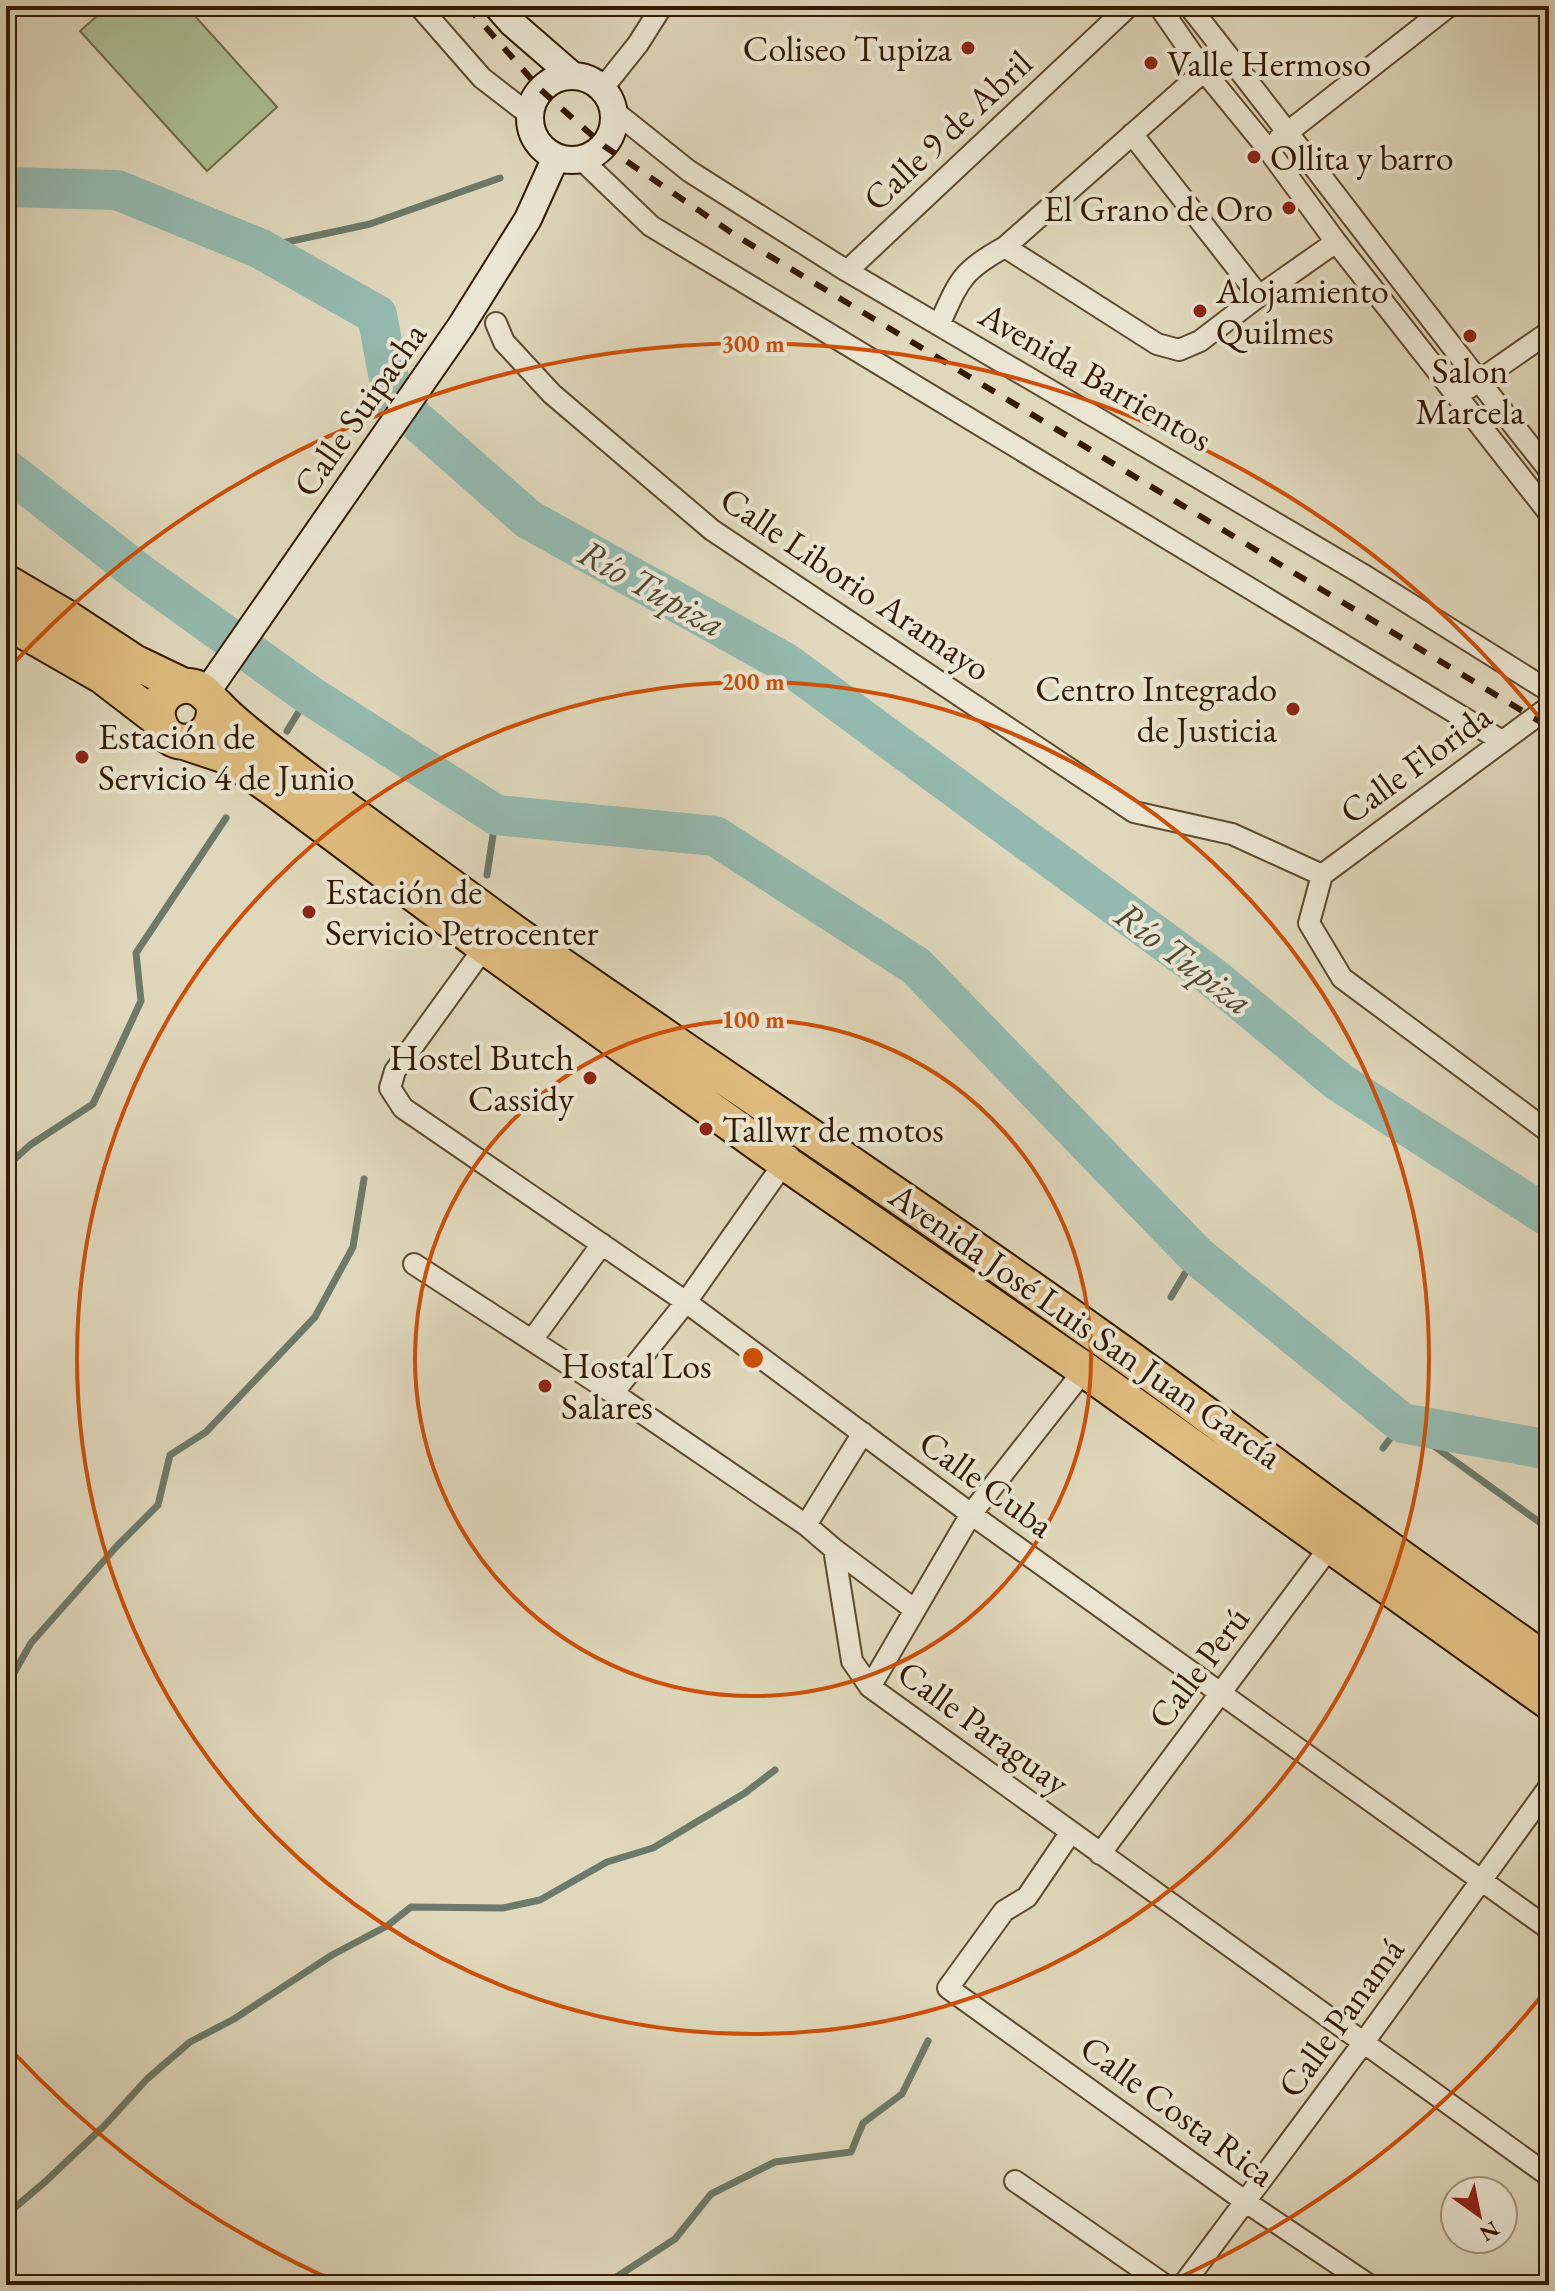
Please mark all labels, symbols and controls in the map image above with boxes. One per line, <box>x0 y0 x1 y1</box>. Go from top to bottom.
place label: Coliseo Tupiza <box>743 25 953 72</box>
marker: Coliseo Tupiza <box>959 39 977 57</box>
street label: Calle 9 de Abril <box>853 40 1042 221</box>
place label: Valle Hermoso <box>1167 40 1371 87</box>
marker: Valle Hermoso <box>1142 54 1160 72</box>
place label: Ollita y barro <box>1270 134 1453 181</box>
marker: Ollita y barro <box>1245 148 1263 166</box>
place label: El Grano de Oro <box>1043 185 1273 232</box>
marker: El Grano de Oro <box>1280 199 1298 217</box>
place label: Alojamiento Quilmes <box>1215 267 1389 355</box>
street label: Avenida Barrientos <box>970 290 1221 462</box>
marker: Alojamiento Quilmes <box>1191 302 1209 320</box>
street label: Calle Suipacha <box>282 312 437 506</box>
marker: Salon Marcela <box>1461 327 1479 345</box>
text: 300 m <box>721 328 785 359</box>
place label: Salon Marcela <box>1415 347 1525 435</box>
street label: Calle Liborio Aramayo <box>711 475 1000 691</box>
water label: Río Tupiza <box>570 527 734 648</box>
place label: Centro Integrado de Justicia <box>1035 665 1278 753</box>
text: 200 m <box>721 666 785 697</box>
street label: Calle Florida <box>1330 692 1501 834</box>
marker: Centro Integrado de Justicia <box>1284 700 1302 718</box>
place label: Estación de Servicio 4 de Junio <box>98 713 355 801</box>
marker: Estación de Servicio 4 de Junio <box>73 748 91 766</box>
place label: Estación de Servicio Petrocenter <box>325 868 599 956</box>
water label: Río Tupiza <box>1105 890 1263 1025</box>
marker: Estación de Servicio Petrocenter <box>300 903 318 921</box>
text: 100 m <box>721 1004 785 1035</box>
place label: Hostel Butch Cassidy <box>390 1034 574 1122</box>
marker: Hostel Butch Cassidy <box>581 1069 599 1087</box>
place label: Tallwr de motos <box>722 1106 944 1153</box>
marker: Tallwr de motos <box>697 1120 715 1138</box>
street label: Avenida José Luis San Juan García <box>879 1171 1292 1480</box>
place label: Hostal Los Salares <box>561 1342 712 1430</box>
centre of rings <box>739 1344 767 1372</box>
marker: Hostal Los Salares <box>536 1377 554 1395</box>
street label: Calle Cuba <box>910 1419 1064 1548</box>
street label: Calle Perú <box>1137 1597 1260 1738</box>
street label: Calle Paraguay <box>888 1649 1079 1806</box>
street label: Calle Panamá <box>1267 1927 1415 2107</box>
street label: Calle Costa Rica <box>1071 2024 1285 2197</box>
north arrow <box>1439 2175 1519 2255</box>
text: N <box>1474 2214 1505 2248</box>

